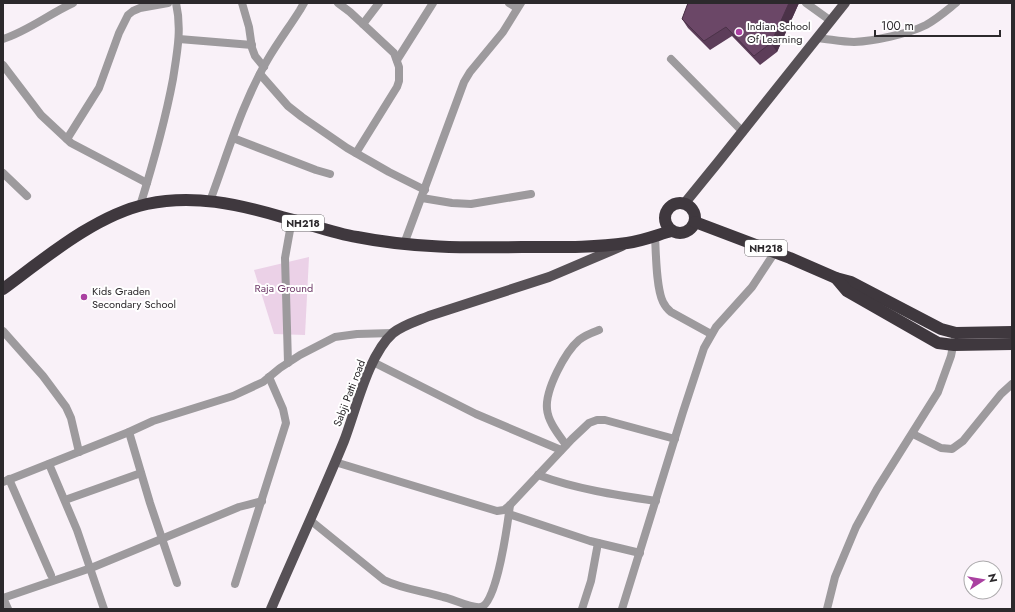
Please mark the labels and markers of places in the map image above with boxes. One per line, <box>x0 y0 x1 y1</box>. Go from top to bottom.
place label: Indian School Of Learning <box>747 18 811 47</box>
marker: Indian School Of Learning <box>734 27 744 37</box>
place label: Kids Graden Secondary School <box>92 283 176 312</box>
marker: Kids Graden Secondary School <box>79 292 89 302</box>

